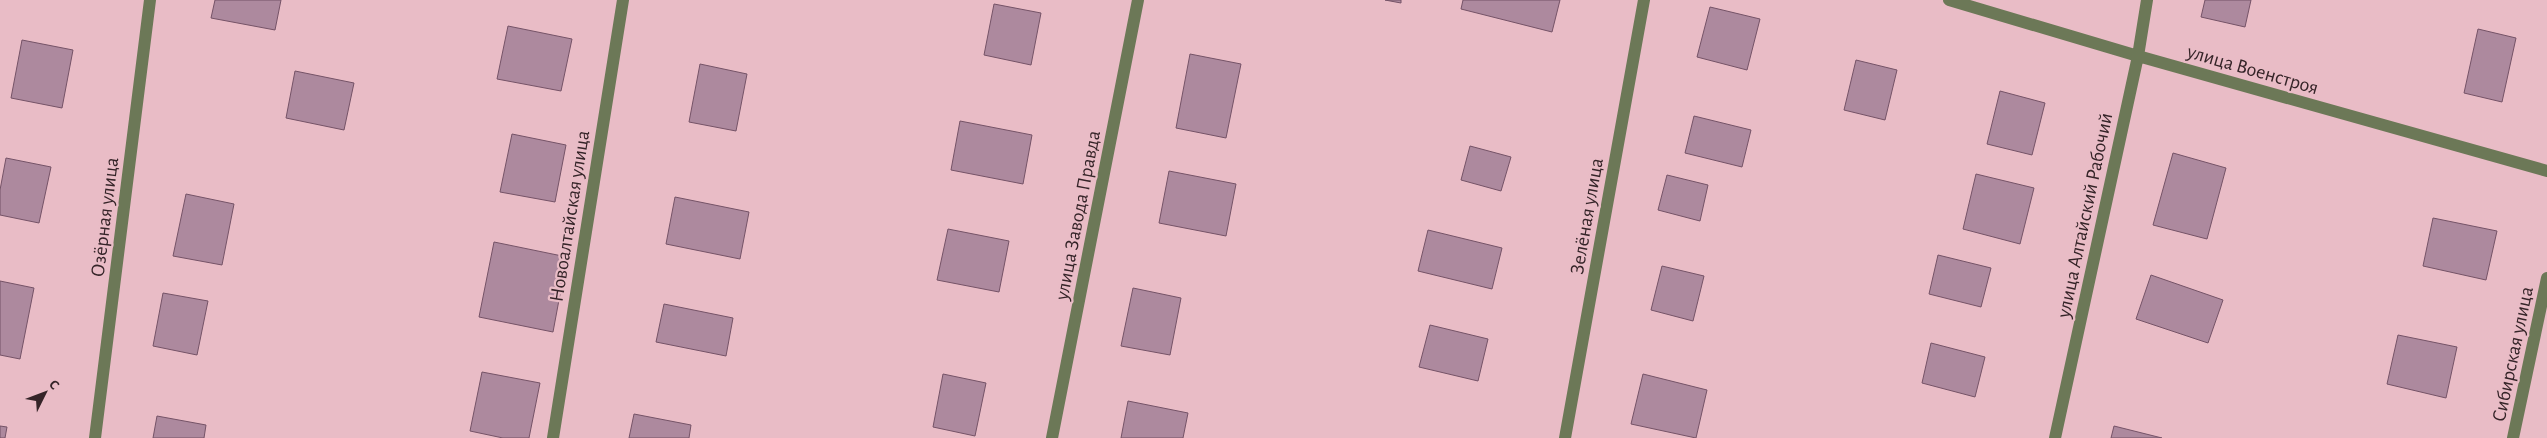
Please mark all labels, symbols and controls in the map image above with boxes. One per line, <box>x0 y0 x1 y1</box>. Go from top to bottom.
street label: улица Военстроя <box>2184 41 2321 98</box>
street label: улица Алтайский Рабочий <box>2053 111 2116 320</box>
street label: Новоалтайская улица <box>547 129 593 303</box>
street label: улица Завода Правда <box>1052 129 1104 303</box>
street label: Озёрная улица <box>88 156 122 278</box>
street label: Зелёная улица <box>1567 156 1607 276</box>
street label: Сибирская улица <box>2489 285 2537 424</box>
north arrow <box>20 368 70 418</box>
text: С <box>46 377 62 393</box>

